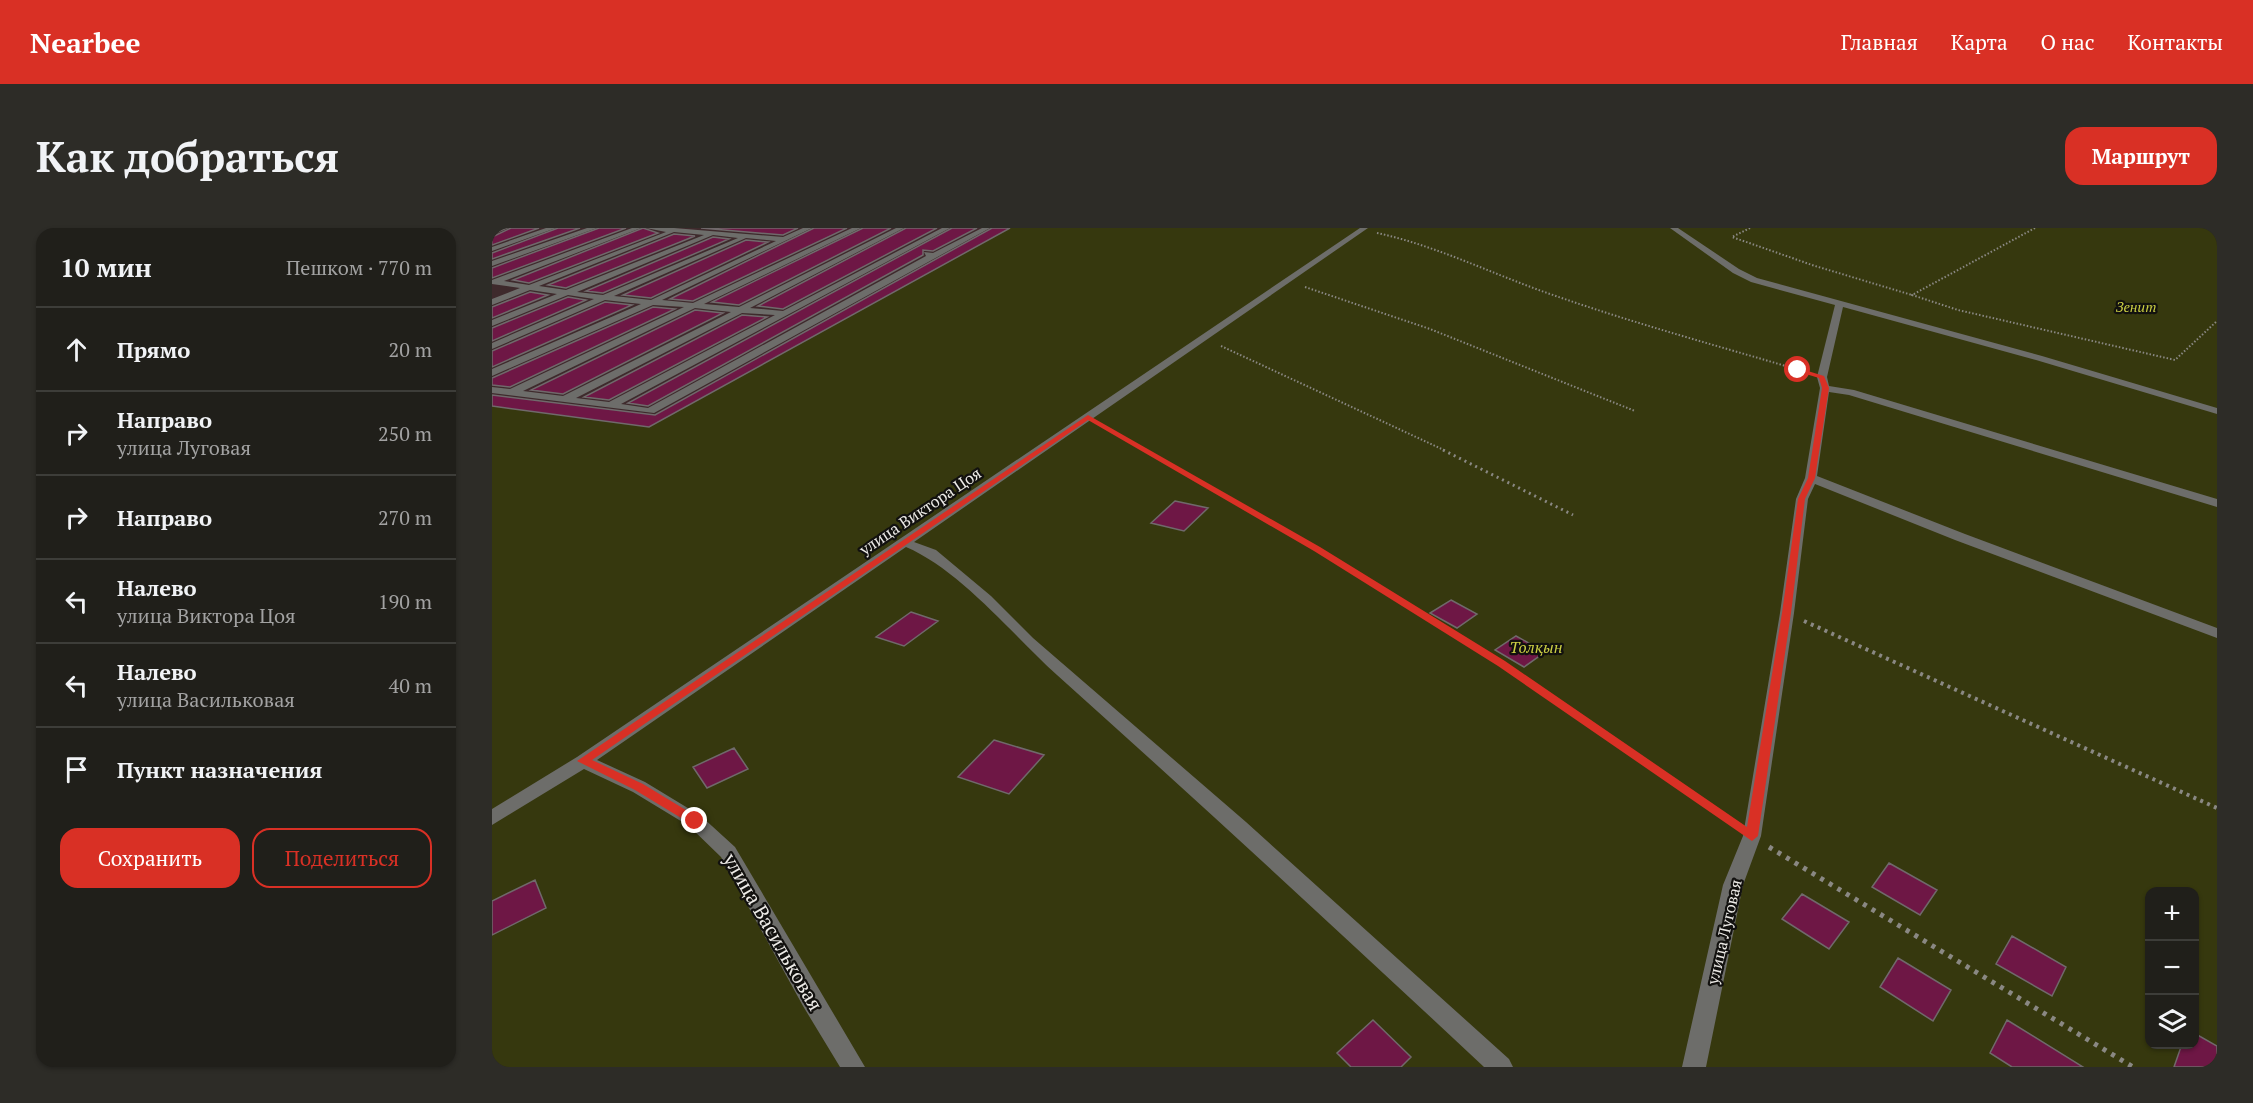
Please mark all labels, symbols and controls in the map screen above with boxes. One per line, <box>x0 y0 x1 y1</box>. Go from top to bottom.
text: Nearbee <box>30 24 140 61</box>
text: Главная <box>1841 28 1918 56</box>
text: Карта <box>1951 28 2008 56</box>
text: О нас <box>2041 28 2094 56</box>
text: Контакты <box>2127 28 2223 56</box>
button: Маршрут <box>2065 127 2217 185</box>
text: Как добраться <box>36 128 339 184</box>
text: 10 мин <box>60 250 152 284</box>
text: Пешком · 770 m <box>286 254 432 281</box>
park label: Зенит <box>2116 297 2156 316</box>
icon: ahead <box>60 333 93 366</box>
text: Прямо <box>117 335 190 364</box>
text: 20 m <box>389 336 432 363</box>
route start <box>1784 356 1810 382</box>
text: Направо <box>117 405 212 434</box>
icon: right <box>60 417 93 450</box>
text: 250 m <box>378 420 432 447</box>
text: улица Луговая <box>117 434 251 461</box>
street label: улица Виктора Цоя <box>854 462 985 561</box>
icon: right <box>60 501 93 534</box>
text: Направо <box>117 503 212 532</box>
text: 270 m <box>378 504 432 531</box>
text: Налево <box>117 573 197 602</box>
icon: left <box>60 585 93 618</box>
text: 190 m <box>378 588 432 615</box>
text: улица Виктора Цоя <box>117 602 296 629</box>
park label: Толқын <box>1509 636 1563 658</box>
text: Налево <box>117 657 197 686</box>
icon: left <box>60 669 93 702</box>
text: 40 m <box>389 672 432 699</box>
text: улица Васильковая <box>117 686 295 713</box>
icon: arrive <box>60 753 93 786</box>
text: Пункт назначения <box>117 755 322 784</box>
route end <box>681 807 707 833</box>
button: Сохранить <box>60 828 240 888</box>
button: Поделиться <box>252 828 432 888</box>
street label: улица Васильковая <box>717 847 830 1016</box>
street label: улица Луговая <box>1701 877 1747 988</box>
map controls <box>2145 887 2199 1049</box>
button: + <box>2145 887 2199 941</box>
button: − <box>2145 941 2199 995</box>
button: layers <box>2145 995 2199 1049</box>

